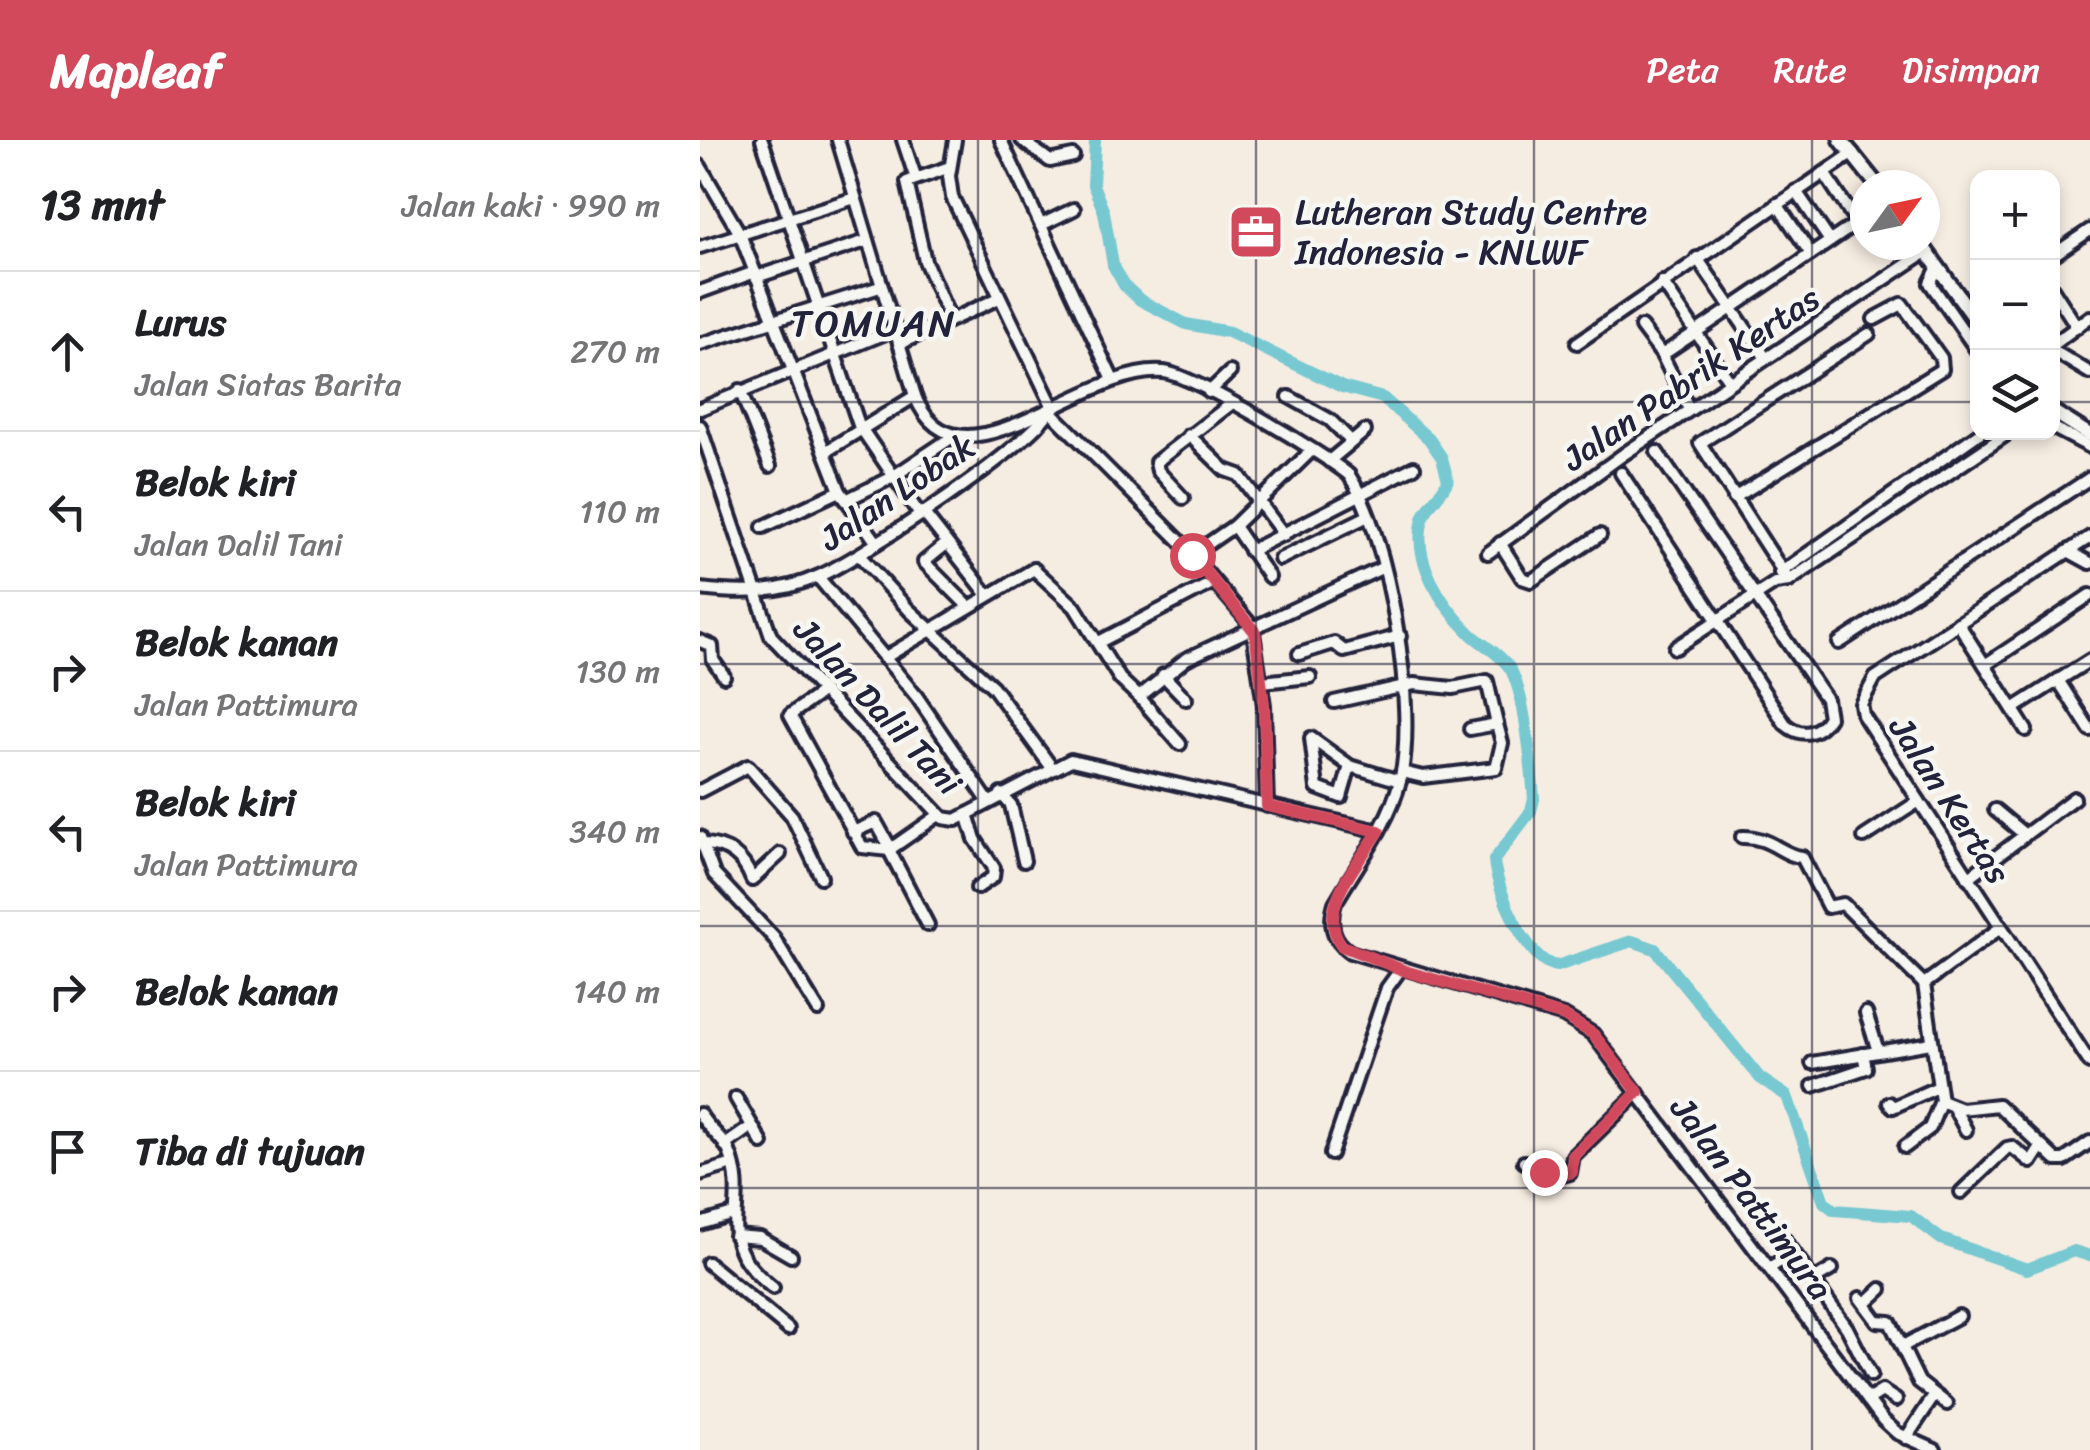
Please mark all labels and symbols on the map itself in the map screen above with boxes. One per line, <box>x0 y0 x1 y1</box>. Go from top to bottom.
north arrow <box>1850 170 1940 260</box>
place label: Lutheran Study Centre Indonesia - KNLWF <box>1294 181 1647 283</box>
office icon: Lutheran Study Centre Indonesia - KNLWF <box>1226 202 1286 262</box>
street label: Jalan Pabrik Kertas <box>1548 268 1833 488</box>
district label: TOMUAN <box>791 290 957 357</box>
street label: Jalan Lobak <box>805 416 988 568</box>
route start <box>1170 533 1216 579</box>
street label: Jalan Dalil Tani <box>777 601 979 811</box>
street label: Jalan Kertas <box>1871 702 2028 897</box>
street label: Jalan Pattimura <box>1653 1081 1850 1314</box>
route end <box>1522 1150 1568 1196</box>

